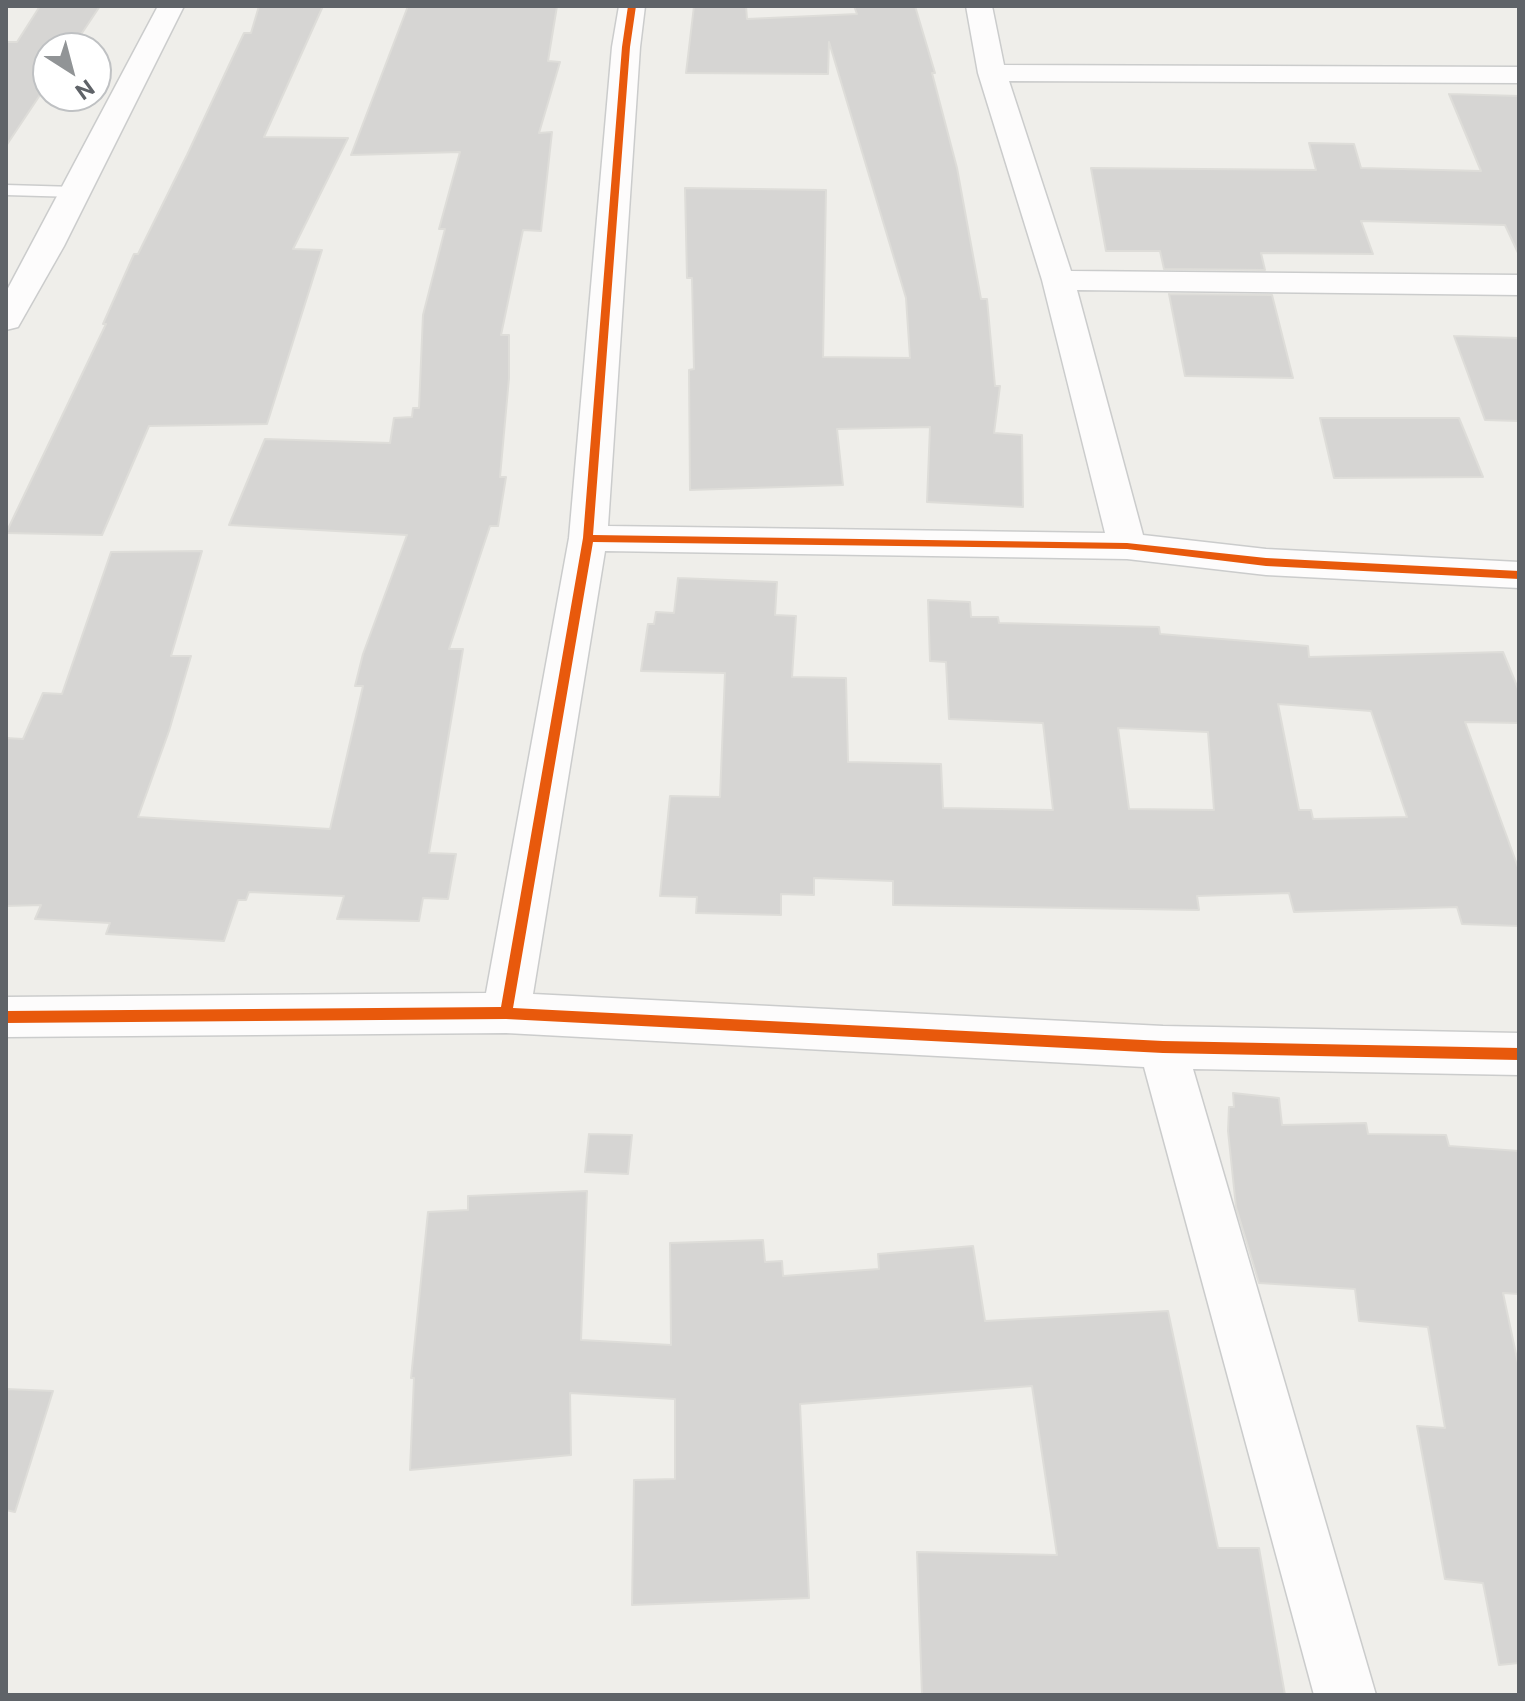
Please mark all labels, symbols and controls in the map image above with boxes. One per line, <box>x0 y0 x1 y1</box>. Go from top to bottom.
north arrow <box>32 32 112 112</box>
text: N <box>70 74 100 105</box>

